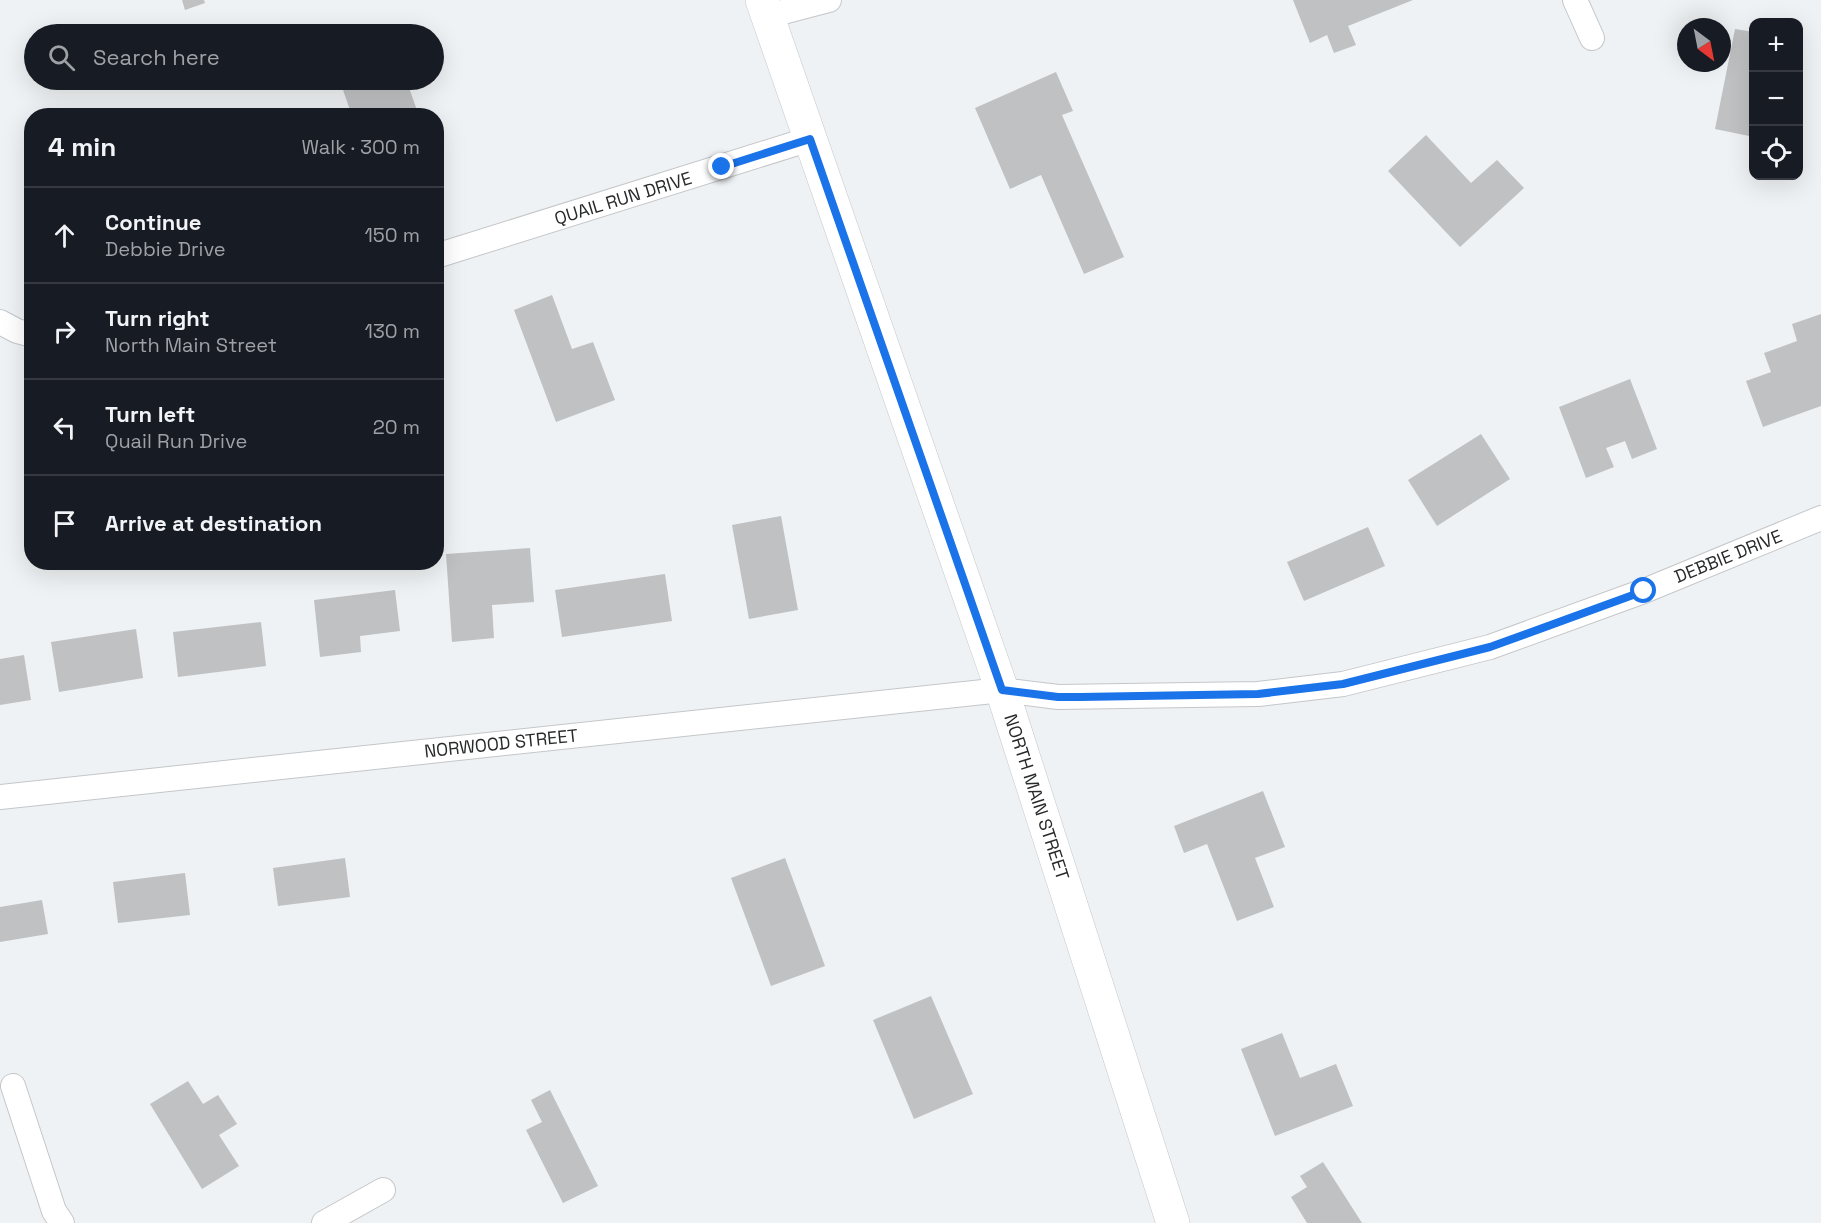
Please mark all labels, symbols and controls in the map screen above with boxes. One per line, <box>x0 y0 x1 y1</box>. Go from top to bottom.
north arrow <box>1677 18 1731 72</box>
map controls <box>1749 18 1803 180</box>
button: + <box>1749 18 1803 72</box>
search box <box>24 24 444 90</box>
icon: search <box>45 41 78 74</box>
text: Search here <box>93 43 220 71</box>
button: − <box>1749 72 1803 126</box>
button: locate <box>1749 126 1803 180</box>
text: 4 min <box>48 130 116 164</box>
text: Walk · 300 m <box>301 134 420 160</box>
route end <box>708 153 734 179</box>
street label: QUAIL RUN DRIVE <box>552 166 694 230</box>
text: Continue <box>105 208 201 236</box>
icon: ahead <box>48 219 81 252</box>
text: 150 m <box>365 222 420 248</box>
text: Debbie Drive <box>105 236 226 262</box>
text: Turn right <box>105 304 210 332</box>
icon: right <box>48 315 81 348</box>
text: 130 m <box>364 318 420 344</box>
text: North Main Street <box>105 332 277 358</box>
text: Turn left <box>105 400 195 428</box>
icon: left <box>48 411 81 444</box>
text: 20 m <box>373 414 420 440</box>
text: Quail Run Drive <box>105 428 247 454</box>
icon: arrive <box>48 507 81 540</box>
text: Arrive at destination <box>105 509 322 537</box>
street label: DEBBIE DRIVE <box>1671 524 1785 588</box>
route start <box>1630 577 1656 603</box>
street label: NORTH MAIN STREET <box>999 711 1075 883</box>
street label: NORWOOD STREET <box>423 723 579 763</box>

